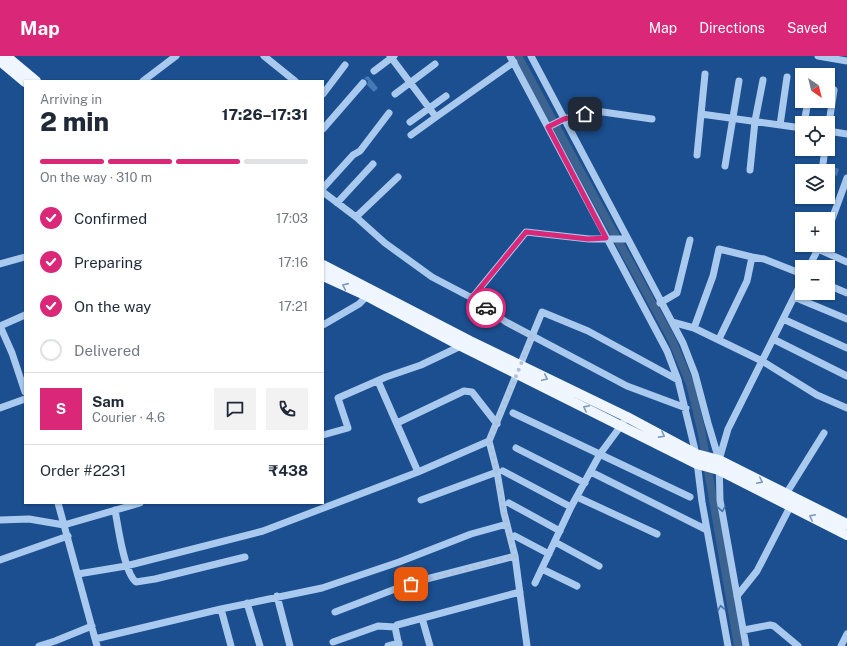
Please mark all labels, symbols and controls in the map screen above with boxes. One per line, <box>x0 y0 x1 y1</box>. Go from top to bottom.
text: Map <box>20 17 60 39</box>
text: Map <box>649 20 677 36</box>
text: Directions <box>699 20 765 36</box>
text: Saved <box>787 20 827 36</box>
north arrow <box>795 68 835 108</box>
map controls <box>795 68 835 300</box>
text: Arriving in <box>40 92 102 107</box>
pin <box>568 97 602 131</box>
icon: home <box>574 103 596 125</box>
text: 2 min <box>40 106 109 137</box>
text: 17:26–17:31 <box>222 106 308 123</box>
button: locate <box>795 116 835 156</box>
button: layers <box>795 164 835 204</box>
text: On the way · 310 m <box>40 170 152 185</box>
icon: check <box>40 207 62 229</box>
text: Confirmed <box>74 210 147 227</box>
text: 17:03 <box>276 211 308 226</box>
button: + <box>795 212 835 252</box>
icon: check <box>40 251 62 273</box>
text: Preparing <box>74 254 143 271</box>
text: 17:16 <box>279 255 308 270</box>
button: − <box>795 260 835 300</box>
one-way arrow <box>342 283 350 291</box>
courier <box>466 288 506 328</box>
icon: check <box>40 295 62 317</box>
icon: car <box>475 297 497 319</box>
text: On the way <box>74 298 151 315</box>
text: 17:21 <box>279 299 308 314</box>
text: Delivered <box>74 342 140 359</box>
one-way arrow <box>541 373 548 381</box>
button: chat <box>214 388 256 430</box>
button: phone <box>266 388 308 430</box>
text: Sam <box>92 393 124 410</box>
text: S <box>56 400 66 417</box>
one-way arrow <box>583 405 590 413</box>
text: Courier · 4.6 <box>92 410 165 425</box>
one-way arrow <box>657 430 665 438</box>
text: Order #2231 <box>40 462 126 479</box>
text: ₹438 <box>269 462 308 479</box>
one-way arrow <box>756 476 764 484</box>
one-way arrow <box>717 506 725 512</box>
one-way arrow <box>809 514 816 522</box>
pin <box>394 567 428 601</box>
icon: bag <box>400 573 422 595</box>
one-way arrow <box>717 605 726 611</box>

